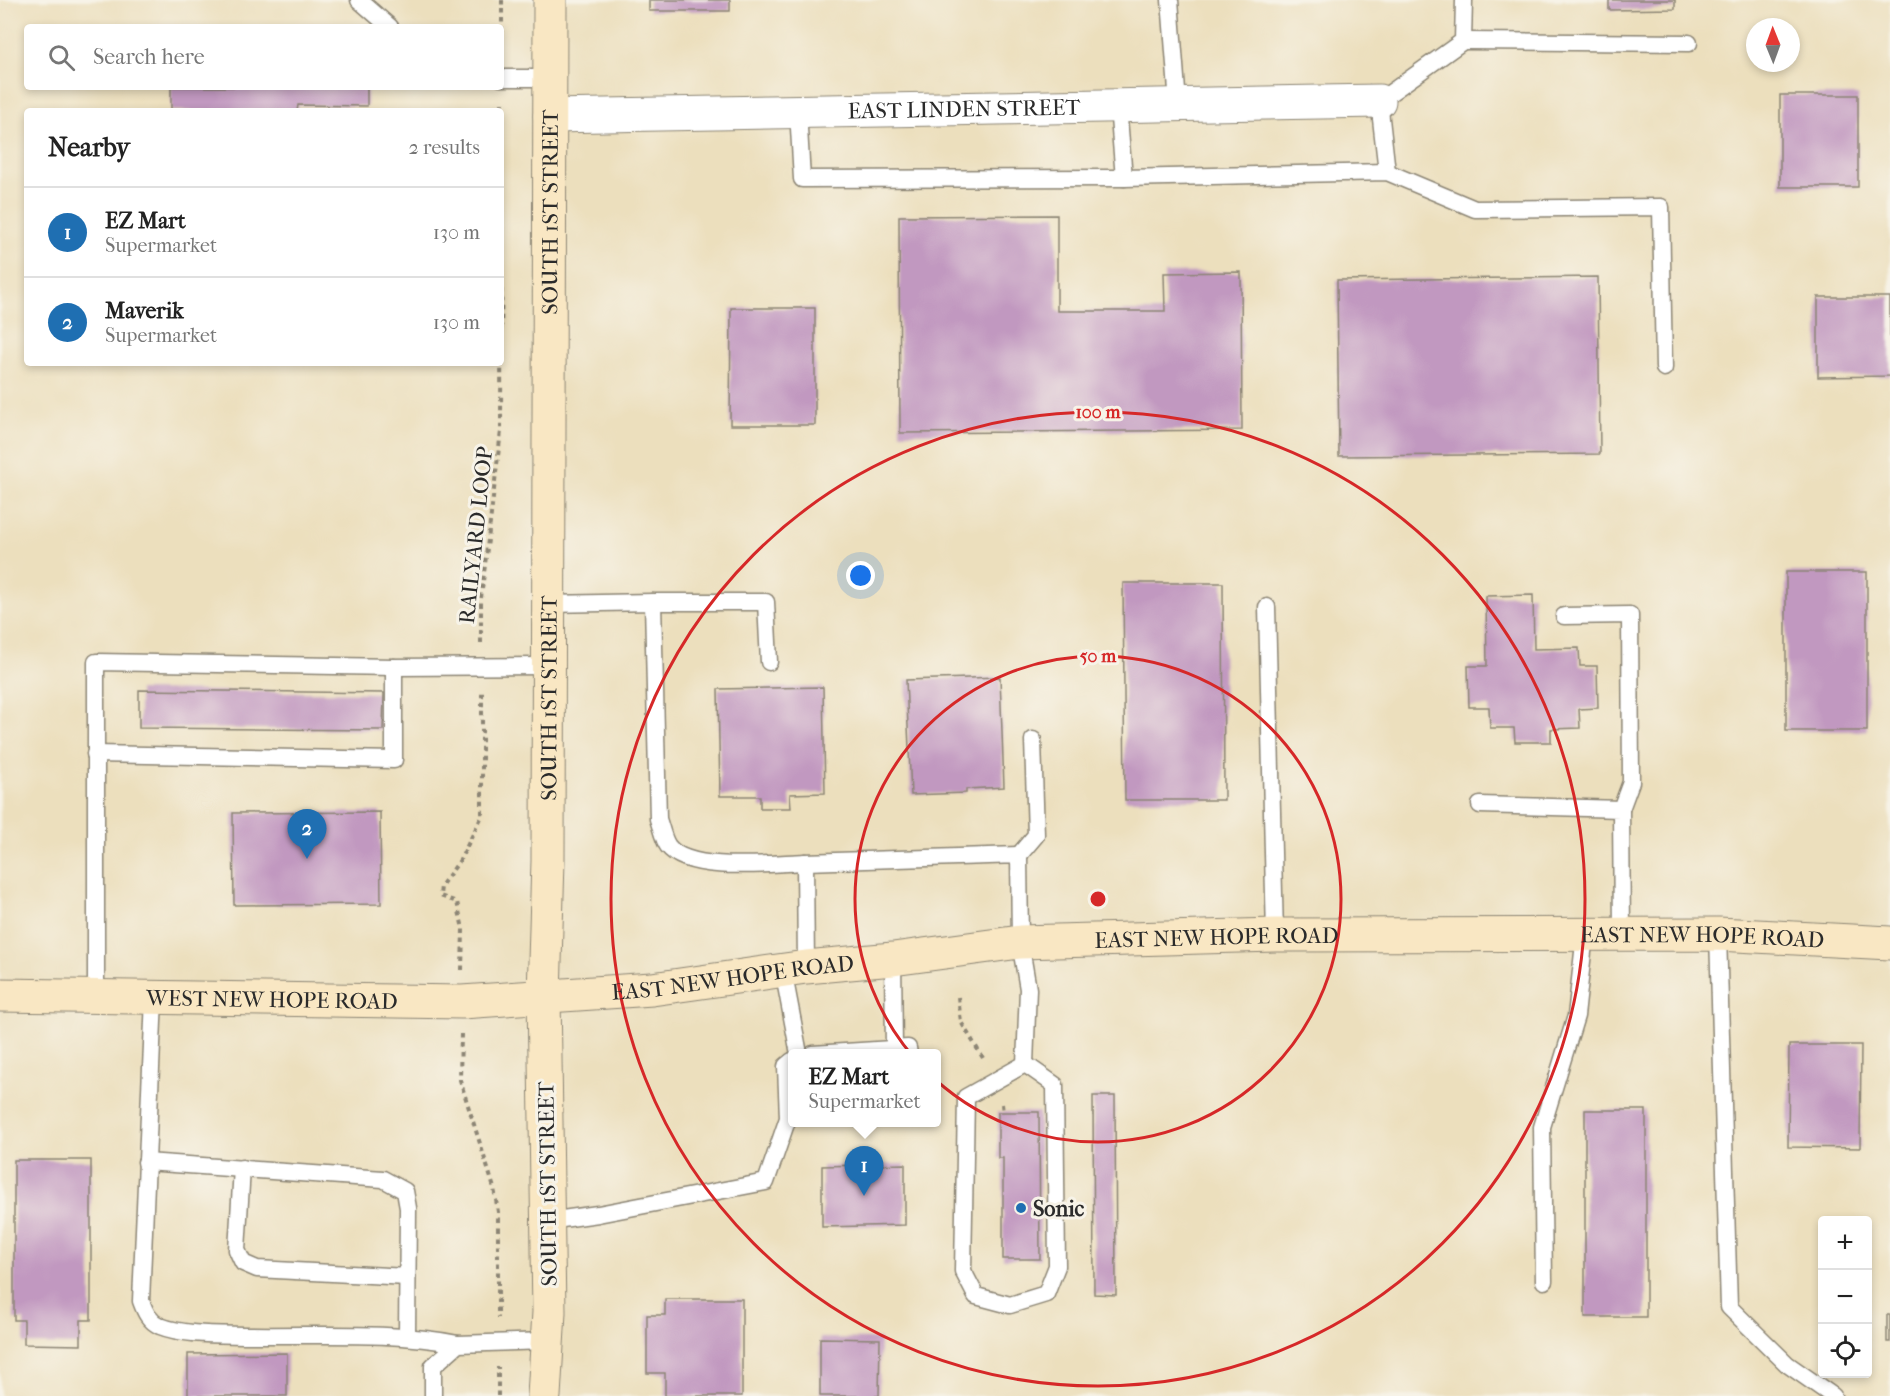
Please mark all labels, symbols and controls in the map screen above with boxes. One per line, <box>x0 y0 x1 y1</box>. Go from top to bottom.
north arrow <box>1746 18 1800 72</box>
search box <box>24 24 504 90</box>
icon: search <box>45 41 78 74</box>
text: Search here <box>93 44 205 70</box>
street label: EAST LINDEN STREET <box>848 94 1082 125</box>
street label: SOUTH 1ST STREET <box>537 109 564 315</box>
text: Nearby <box>48 132 130 163</box>
text: 2 results <box>409 136 480 159</box>
text: EZ Mart <box>105 208 186 234</box>
text: 1 <box>64 221 71 244</box>
text: 130 m <box>433 221 480 244</box>
text: Supermarket <box>105 234 217 257</box>
text: Maverik <box>105 298 184 324</box>
text: 2 <box>62 311 73 334</box>
text: 130 m <box>433 311 480 334</box>
text: Supermarket <box>105 324 217 347</box>
text: 100 m <box>1075 402 1122 423</box>
street label: RAILYARD LOOP <box>454 445 498 625</box>
your location <box>846 561 875 590</box>
street label: SOUTH 1ST STREET <box>536 595 563 801</box>
text: 50 m <box>1080 646 1117 667</box>
pin: 2 <box>288 810 326 859</box>
centre of rings <box>1088 889 1108 909</box>
street label: EAST NEW HOPE ROAD <box>1580 922 1825 954</box>
street label: EAST NEW HOPE ROAD <box>1094 923 1338 954</box>
street label: EAST NEW HOPE ROAD <box>611 951 855 1006</box>
street label: WEST NEW HOPE ROAD <box>145 985 398 1015</box>
popup <box>788 1049 941 1127</box>
text: EZ Mart <box>808 1064 889 1090</box>
street label: SOUTH 1ST STREET <box>533 1080 563 1287</box>
text: Supermarket <box>808 1090 921 1113</box>
pin: 1 <box>844 1146 884 1196</box>
place label: Sonic <box>1033 1196 1084 1222</box>
marker: Sonic <box>1014 1201 1028 1215</box>
map controls <box>1818 1216 1872 1378</box>
button: + <box>1818 1216 1872 1270</box>
button: − <box>1818 1270 1872 1324</box>
button: locate <box>1818 1324 1872 1378</box>

